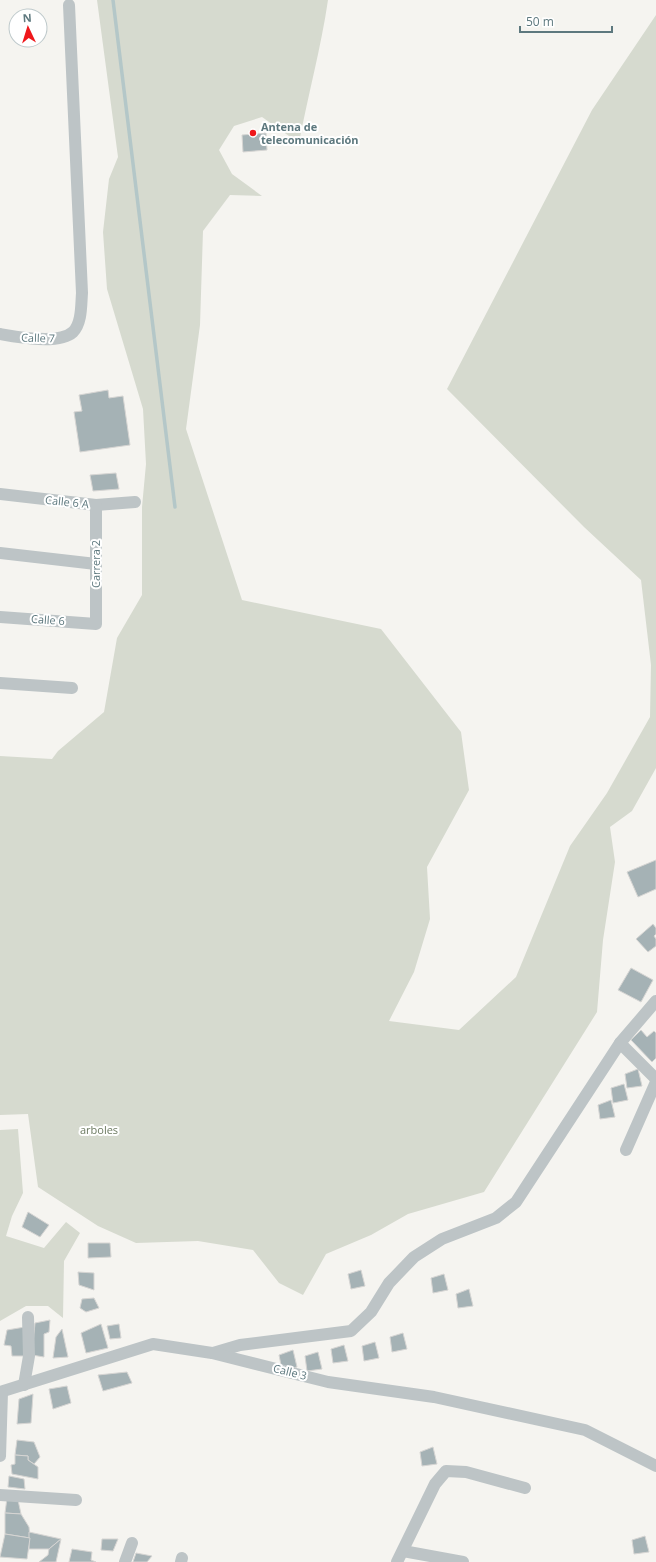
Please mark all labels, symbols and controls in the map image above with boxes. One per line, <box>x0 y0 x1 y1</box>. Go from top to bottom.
north arrow <box>8 8 48 48</box>
scale bar <box>520 8 612 34</box>
text: N <box>22 10 32 25</box>
text: 50 m <box>526 13 554 30</box>
place label: Antena de telecomunicación <box>261 119 359 147</box>
marker: Antena de telecomunicación <box>248 128 258 138</box>
street label: Calle 7 <box>21 329 55 346</box>
street label: Calle 6 A <box>45 492 90 511</box>
street label: Carrera 2 <box>88 540 103 588</box>
street label: Calle 6 <box>31 611 65 628</box>
park label: arboles <box>80 1122 118 1137</box>
street label: Calle 3 <box>272 1360 308 1383</box>

